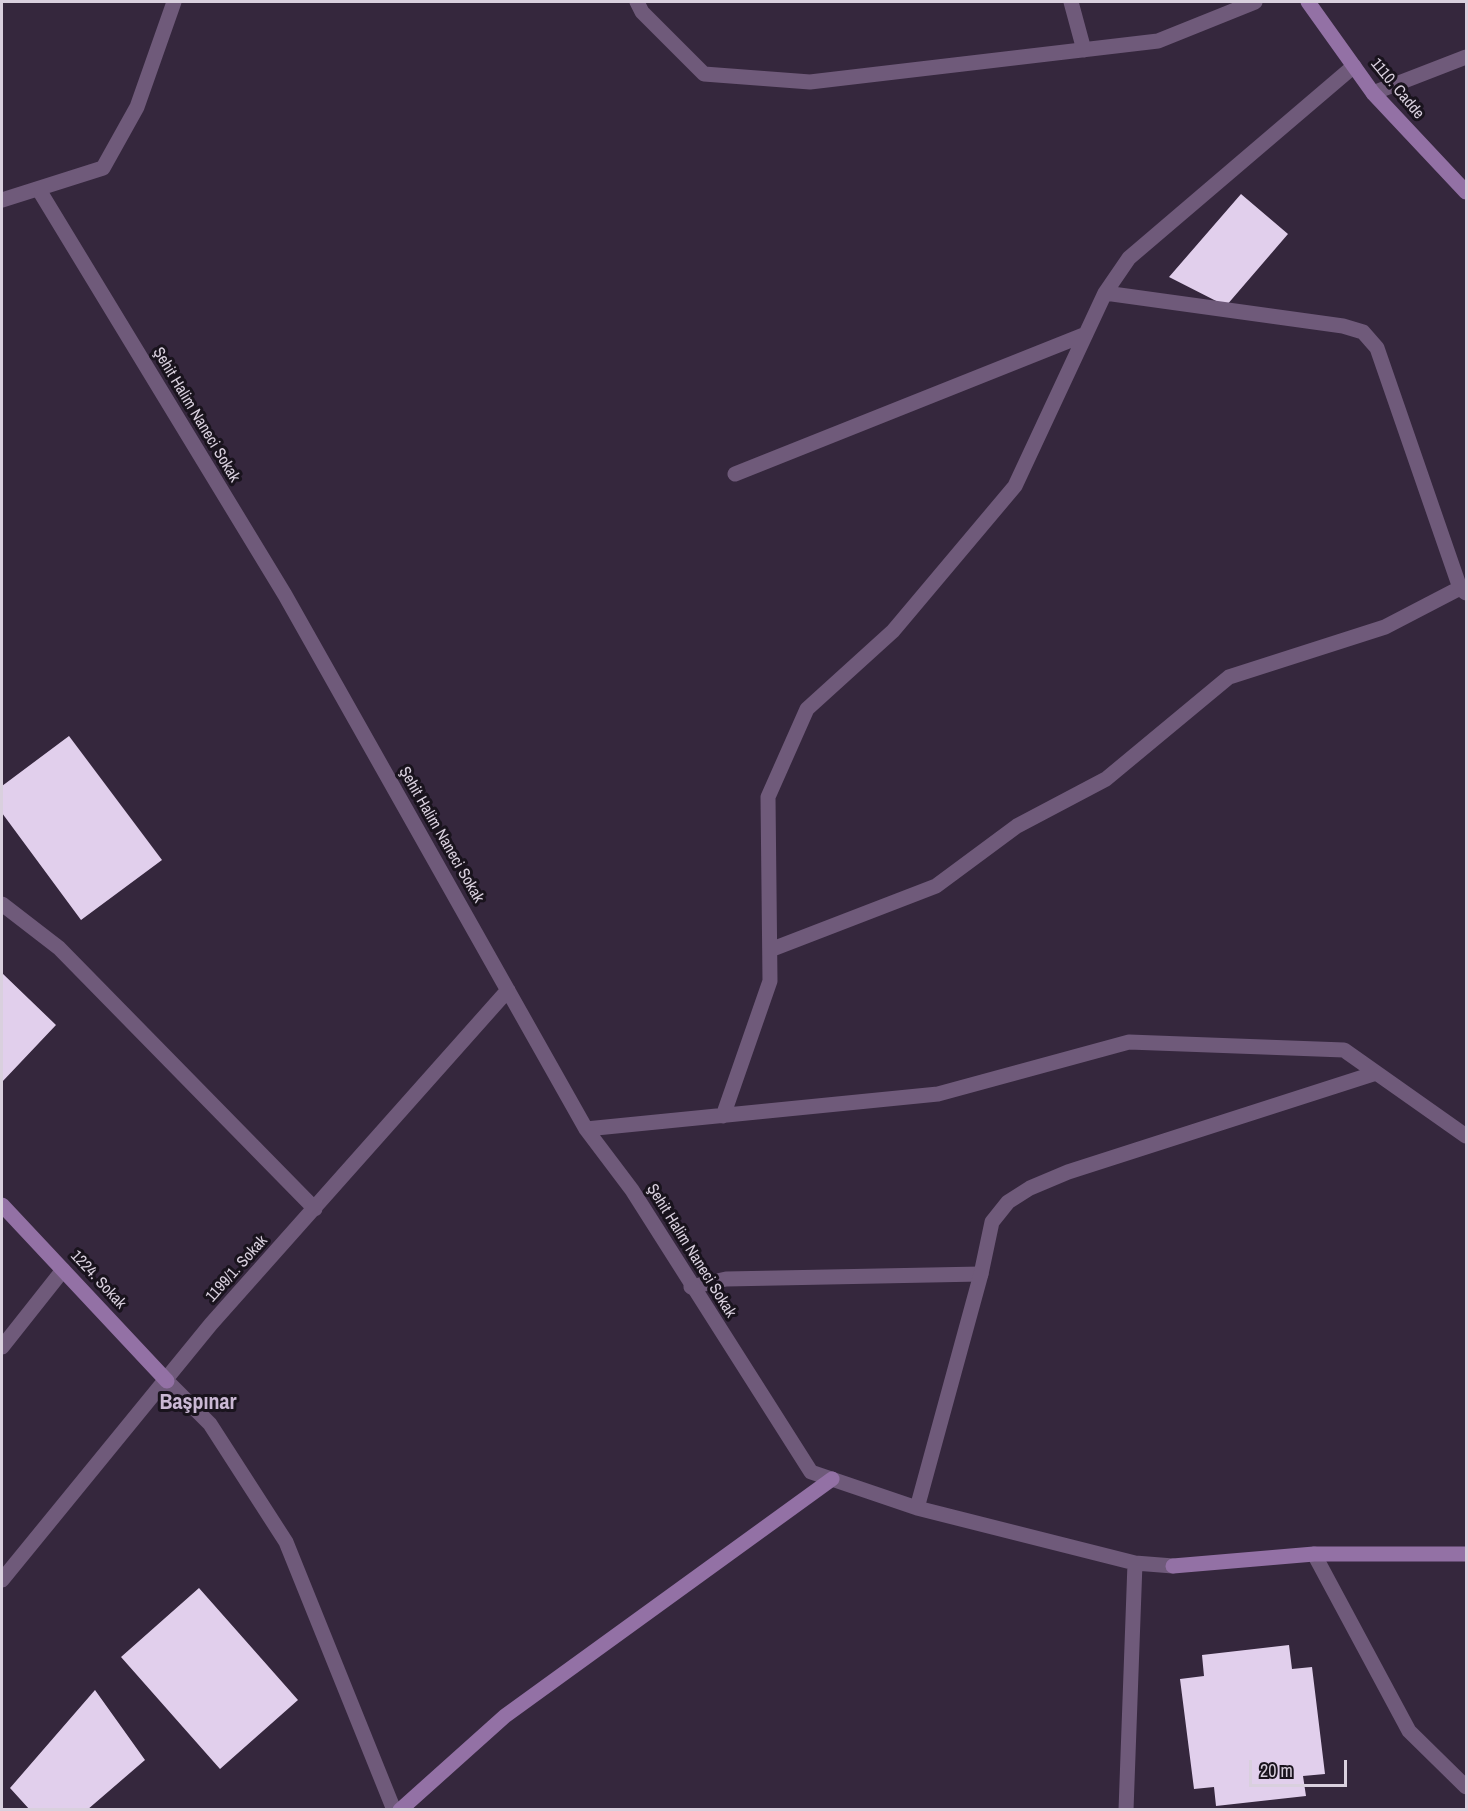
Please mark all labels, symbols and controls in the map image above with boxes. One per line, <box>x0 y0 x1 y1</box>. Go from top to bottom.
street label: 1110. Cadde <box>1366 55 1428 123</box>
street label: Şehit Halim Naneci Sokak <box>148 344 244 486</box>
street label: Şehit Halim Naneci Sokak <box>394 764 488 906</box>
street label: Şehit Halim Naneci Sokak <box>642 1181 740 1321</box>
street label: 1199/1. Sokak <box>202 1232 272 1306</box>
street label: 1224. Sokak <box>66 1247 130 1313</box>
district label: Başpınar <box>159 1390 237 1416</box>
scale bar <box>1252 1748 1350 1786</box>
text: 20 m <box>1260 1758 1293 1783</box>

